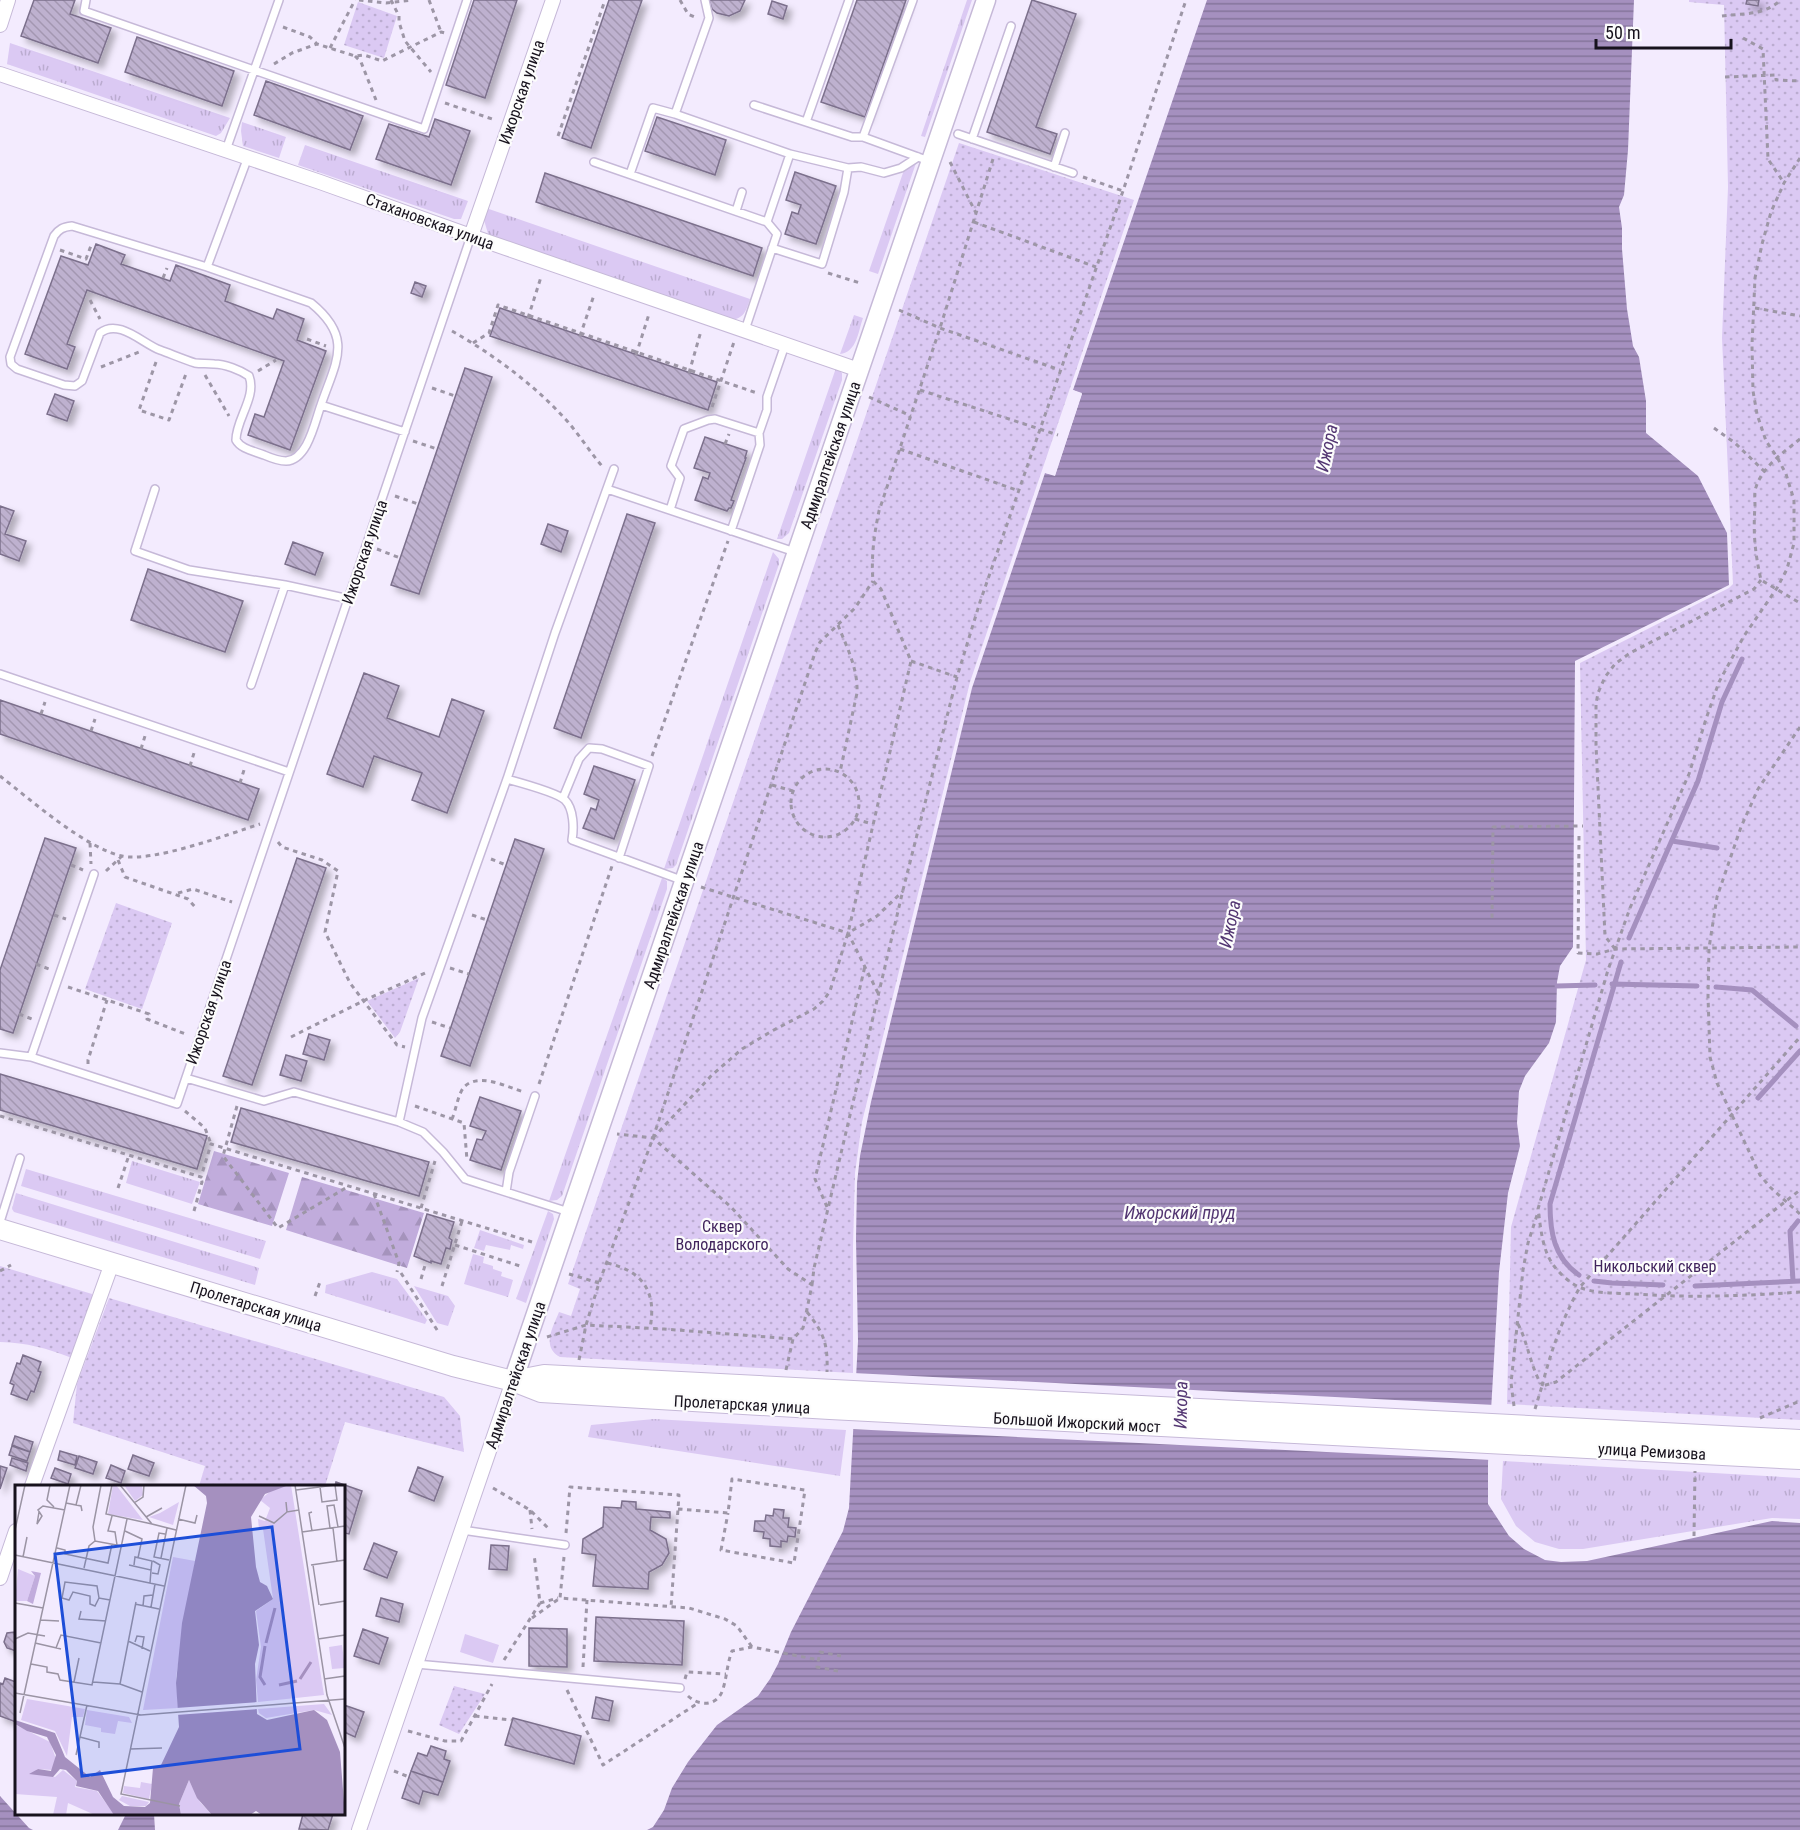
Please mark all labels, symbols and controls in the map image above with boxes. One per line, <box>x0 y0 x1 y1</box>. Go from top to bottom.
scale bar <box>1596 12 1731 50</box>
text: 50 m <box>1605 22 1640 43</box>
street label: Ижорская улица <box>495 37 548 147</box>
street label: Стахановская улица <box>363 189 497 254</box>
street label: Адмиралтейская улица <box>796 379 865 531</box>
water label: Ижора <box>1311 422 1342 474</box>
street label: Ижорская улица <box>338 497 391 607</box>
street label: Адмиралтейская улица <box>639 839 708 991</box>
water label: Ижора <box>1214 898 1245 950</box>
street label: Ижорская улица <box>182 957 235 1067</box>
water label: Ижорский пруд <box>1124 1202 1236 1223</box>
park label: Сквер Володарского <box>675 1217 769 1254</box>
park label: Никольский сквер <box>1594 1257 1717 1276</box>
street label: Пролетарская улица <box>188 1277 324 1336</box>
street label: Адмиралтейская улица <box>481 1299 550 1451</box>
water label: Ижора <box>1170 1381 1191 1429</box>
street label: Пролетарская улица <box>673 1391 811 1418</box>
street label: Большой Ижорский мост <box>993 1409 1161 1436</box>
street label: улица Ремизова <box>1598 1439 1706 1464</box>
inset map <box>15 1485 345 1815</box>

